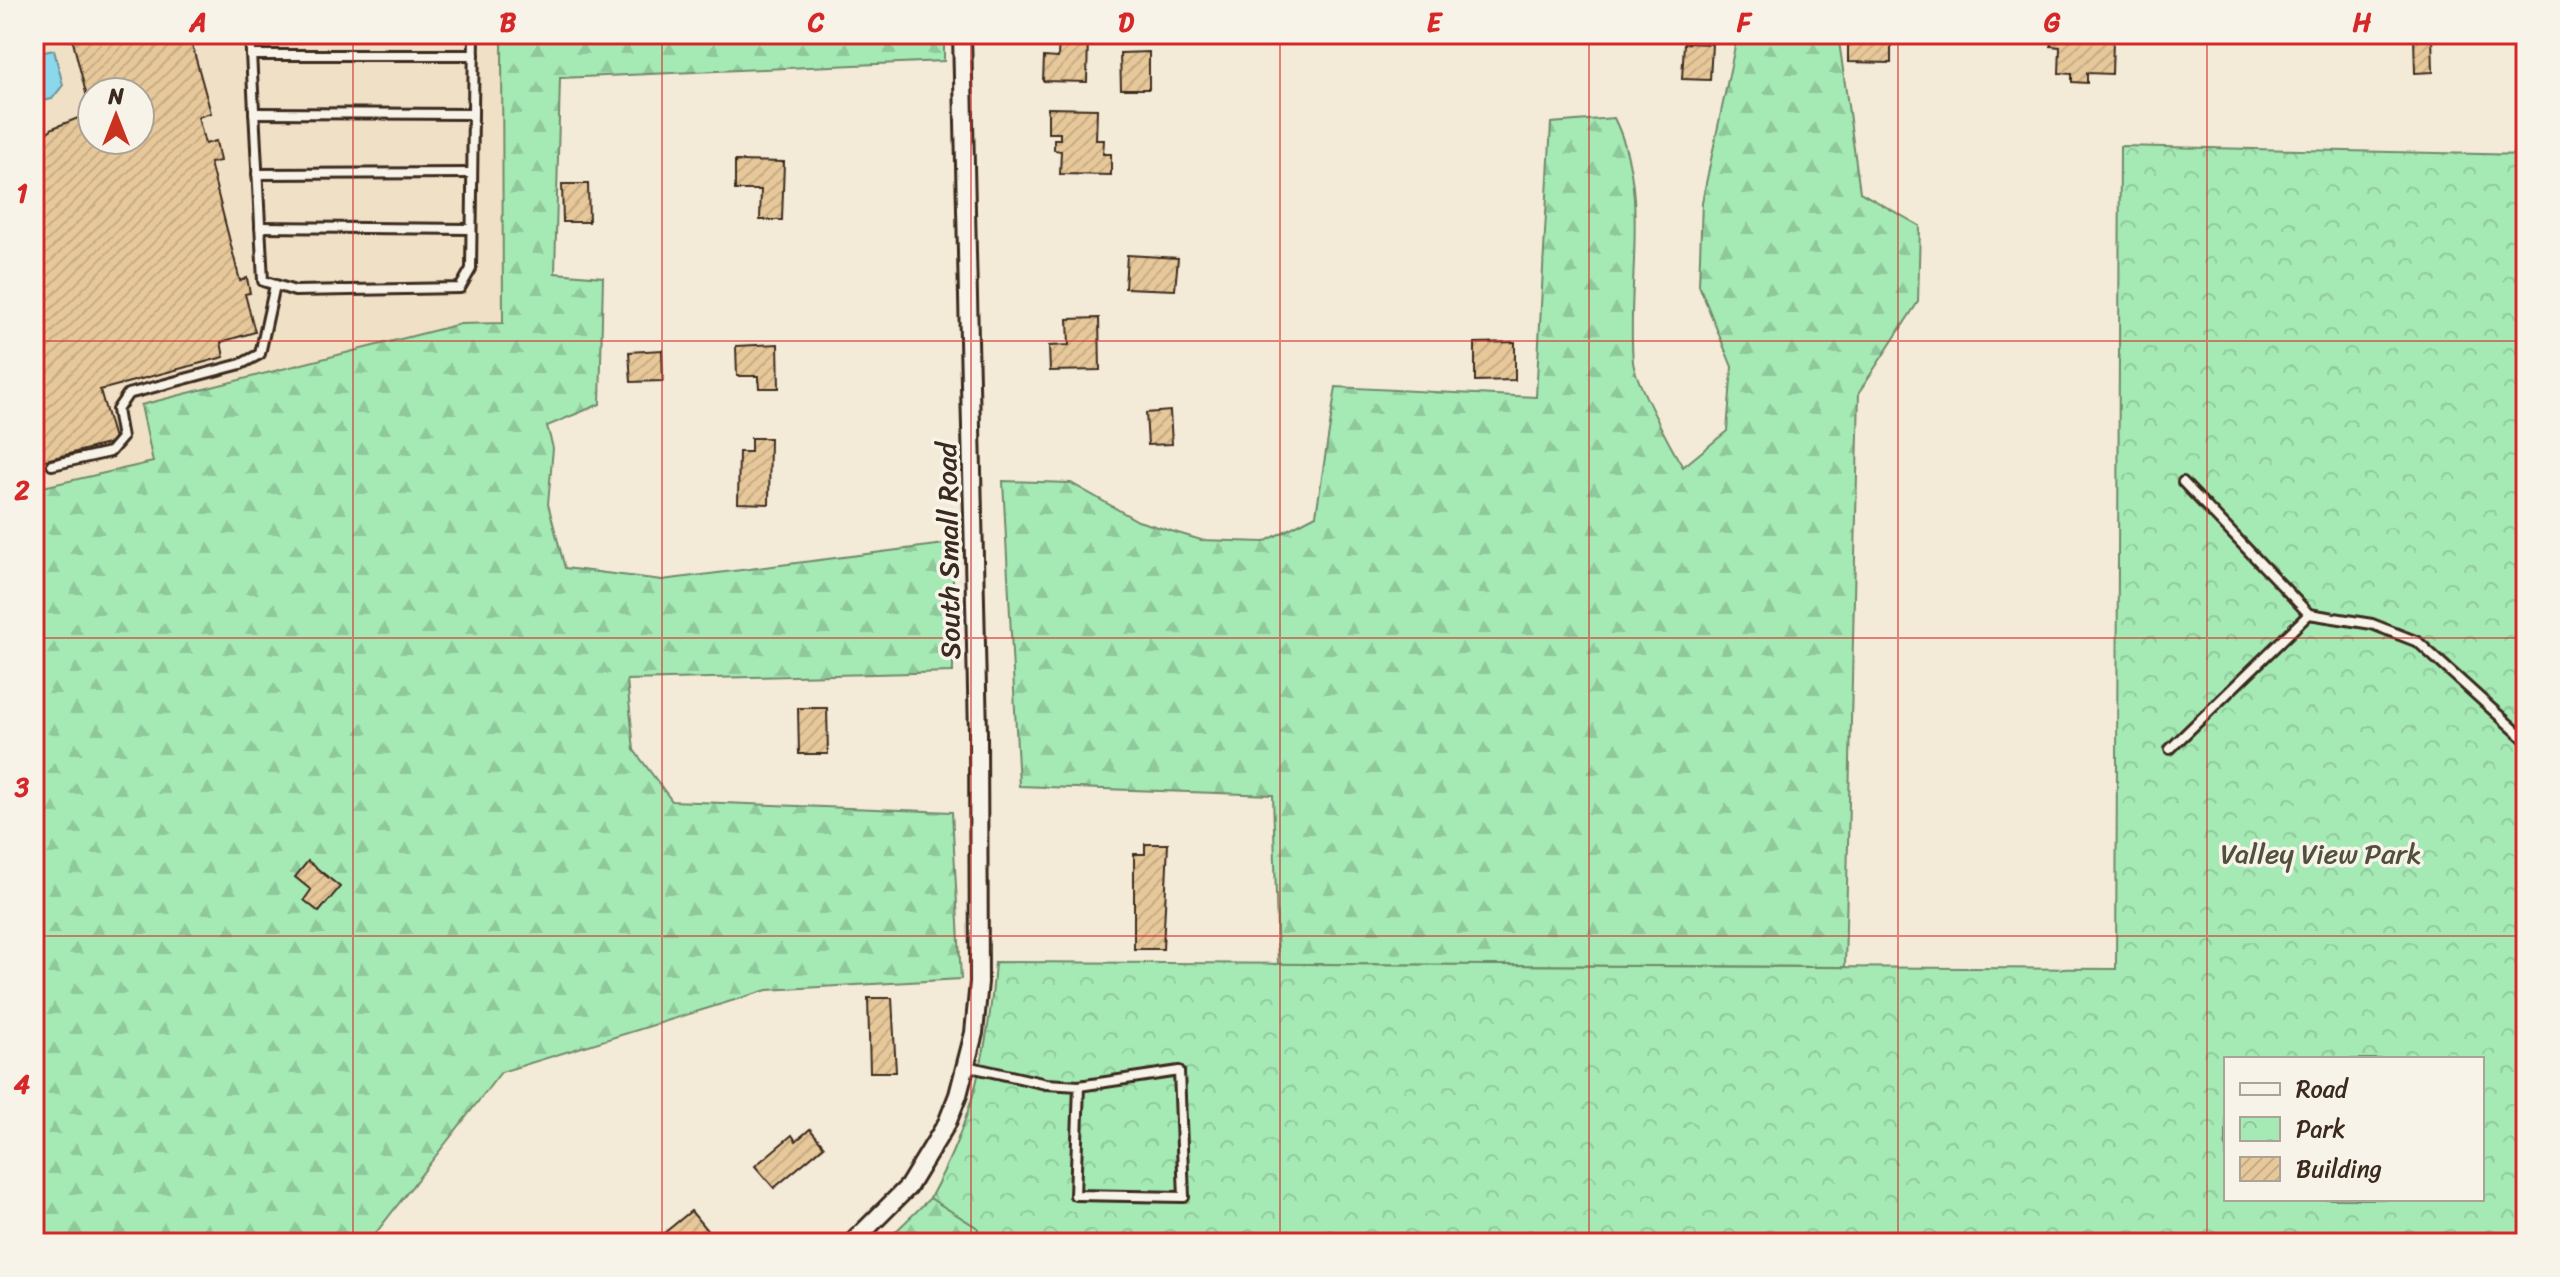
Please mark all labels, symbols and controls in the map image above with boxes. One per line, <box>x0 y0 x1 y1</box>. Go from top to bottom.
text: A <box>188 0 207 45</box>
text: B <box>500 0 517 45</box>
text: C <box>807 0 825 45</box>
text: D <box>1118 0 1134 45</box>
text: E <box>1427 0 1444 45</box>
text: F <box>1736 0 1753 45</box>
text: G <box>2044 0 2061 45</box>
text: H <box>2353 0 2372 45</box>
north arrow <box>76 76 156 156</box>
text: N <box>107 77 124 116</box>
text: 1 <box>16 170 28 216</box>
street label: South Small Road <box>922 440 975 660</box>
text: 2 <box>13 467 30 513</box>
text: 3 <box>14 764 30 810</box>
park label: Valley View Park <box>2220 829 2422 878</box>
legend <box>2224 1057 2484 1201</box>
text: 4 <box>14 1061 30 1107</box>
text: Road <box>2296 1068 2350 1110</box>
text: Park <box>2296 1108 2345 1150</box>
text: Building <box>2296 1148 2382 1190</box>

